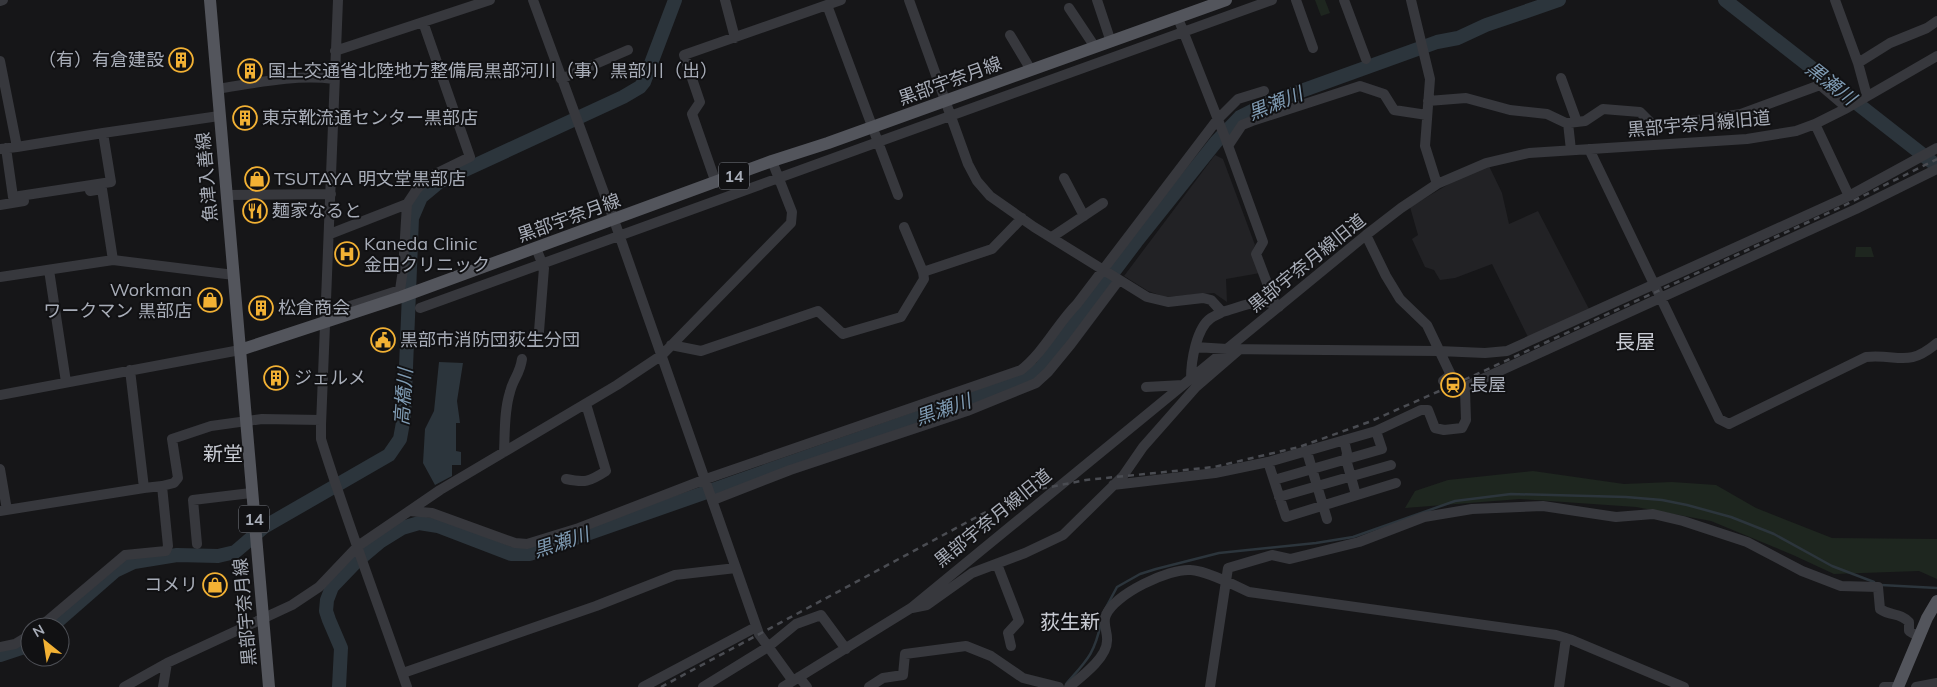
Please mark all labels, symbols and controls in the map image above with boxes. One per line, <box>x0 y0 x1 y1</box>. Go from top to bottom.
building icon: （有）有倉建設 <box>168 47 194 73</box>
place label: （有）有倉建設 <box>38 48 164 71</box>
street label: 黒部宇奈月線 <box>895 51 1005 110</box>
water label: 黒瀬川 <box>1801 56 1862 111</box>
building icon: 国土交通省北陸地方整備局黒部河川（事）黒部川（出） <box>237 58 263 84</box>
place label: 国土交通省北陸地方整備局黒部河川（事）黒部川（出） <box>268 59 718 82</box>
water label: 黒瀬川 <box>1244 80 1308 125</box>
building icon: 東京靴流通センター黒部店 <box>232 105 258 131</box>
place label: 東京靴流通センター黒部店 <box>262 106 478 129</box>
street label: 黒部宇奈月線旧道 <box>1626 106 1772 141</box>
street label: 魚津入善線 <box>191 131 222 223</box>
road number: 14 <box>719 162 749 190</box>
shop icon: TSUTAYA 明文堂黒部店 <box>244 166 270 192</box>
place label: TSUTAYA 明文堂黒部店 <box>274 167 466 190</box>
street label: 黒部宇奈月線 <box>514 188 624 247</box>
restaurant icon: 麺家なると <box>242 198 268 224</box>
place label: 麺家なると <box>272 199 362 222</box>
street label: 黒部宇奈月線旧道 <box>1243 208 1370 317</box>
place label: Kaneda Clinic 金田クリニック <box>364 232 490 276</box>
hospital icon: Kaneda Clinic 金田クリニック <box>334 241 360 267</box>
place label: Workman ワークマン 黒部店 <box>43 278 192 322</box>
shop icon: Workman ワークマン 黒部店 <box>197 287 223 313</box>
building icon: 松倉商会 <box>248 295 274 321</box>
place label: 松倉商会 <box>278 296 350 319</box>
public building icon: 黒部市消防団荻生分団 <box>370 327 396 353</box>
place label: 黒部市消防団荻生分団 <box>400 328 580 351</box>
district label: 長屋 <box>1615 329 1655 354</box>
building icon: ジェルメ <box>263 365 289 391</box>
place label: ジェルメ <box>294 366 366 389</box>
water label: 高橋川 <box>389 366 417 426</box>
station icon: 長屋 <box>1440 372 1466 398</box>
place label: 長屋 <box>1470 373 1506 396</box>
water label: 黒瀬川 <box>912 388 976 430</box>
district label: 新堂 <box>203 441 243 466</box>
street label: 黒部宇奈月線旧道 <box>929 463 1056 572</box>
road number: 14 <box>239 506 269 532</box>
water label: 黒瀬川 <box>530 521 594 562</box>
street label: 黒部宇奈月線 <box>228 557 261 667</box>
shop icon: コメリ <box>202 572 228 598</box>
place label: コメリ <box>144 573 198 596</box>
district label: 荻生新 <box>1040 609 1100 634</box>
north arrow <box>20 617 70 667</box>
text: N <box>29 620 48 641</box>

